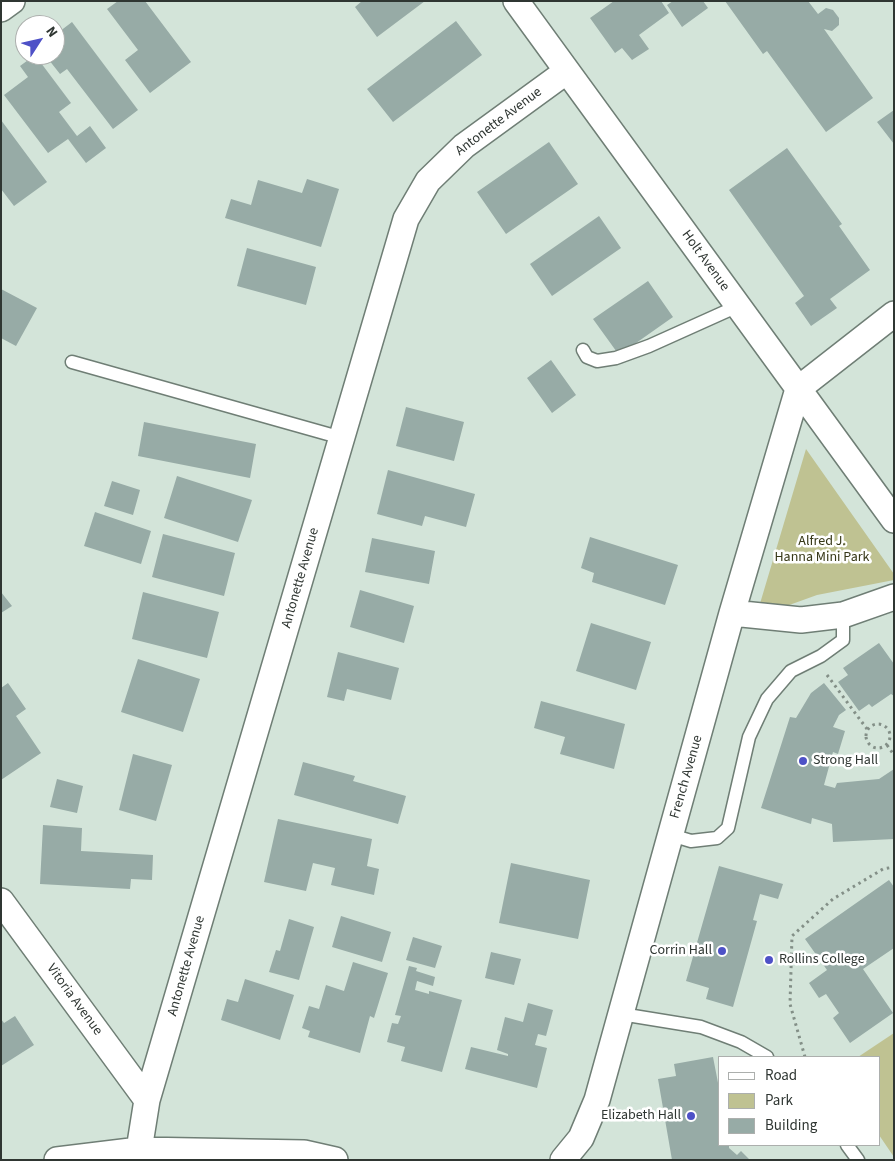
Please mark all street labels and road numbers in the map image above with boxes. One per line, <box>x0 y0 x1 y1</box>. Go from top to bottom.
street label: Antonette Avenue <box>453 84 545 160</box>
street label: Holt Avenue <box>677 227 733 295</box>
street label: Antonette Avenue <box>279 526 323 630</box>
street label: French Avenue <box>667 733 707 821</box>
street label: Antonette Avenue <box>165 914 209 1018</box>
street label: Vitoria Avenue <box>42 961 106 1039</box>

